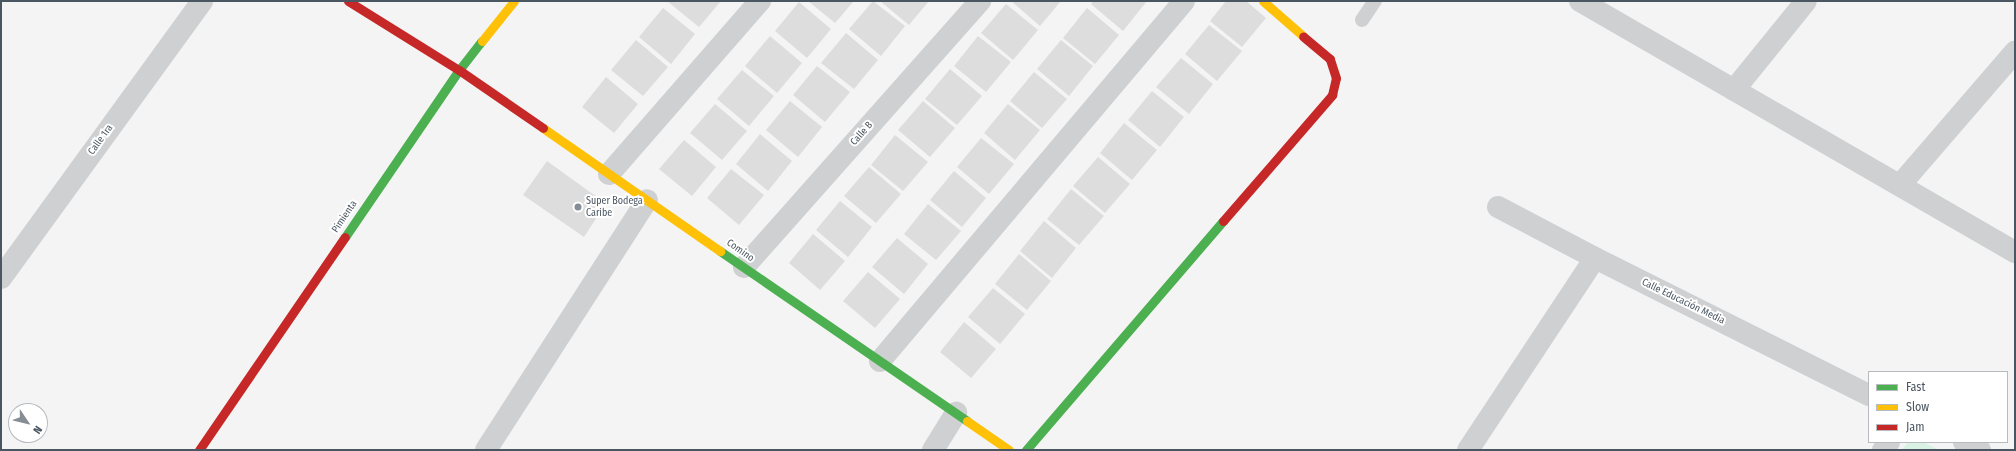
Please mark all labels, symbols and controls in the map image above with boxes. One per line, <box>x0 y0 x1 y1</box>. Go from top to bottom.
street label: Calle B <box>848 120 876 148</box>
street label: Calle 1ra <box>86 123 116 157</box>
place label: Super Bodega Caribe <box>586 195 643 218</box>
street label: Pimienta <box>330 199 360 235</box>
marker: Super Bodega Caribe <box>573 202 583 212</box>
street label: Comino <box>724 237 756 265</box>
street label: Calle Educación Media <box>1639 277 1727 327</box>
legend <box>1868 371 2008 443</box>
text: Fast <box>1906 380 1925 394</box>
text: Slow <box>1906 400 1929 414</box>
north arrow <box>8 403 48 443</box>
text: Jam <box>1906 420 1924 434</box>
text: N <box>30 423 45 436</box>

